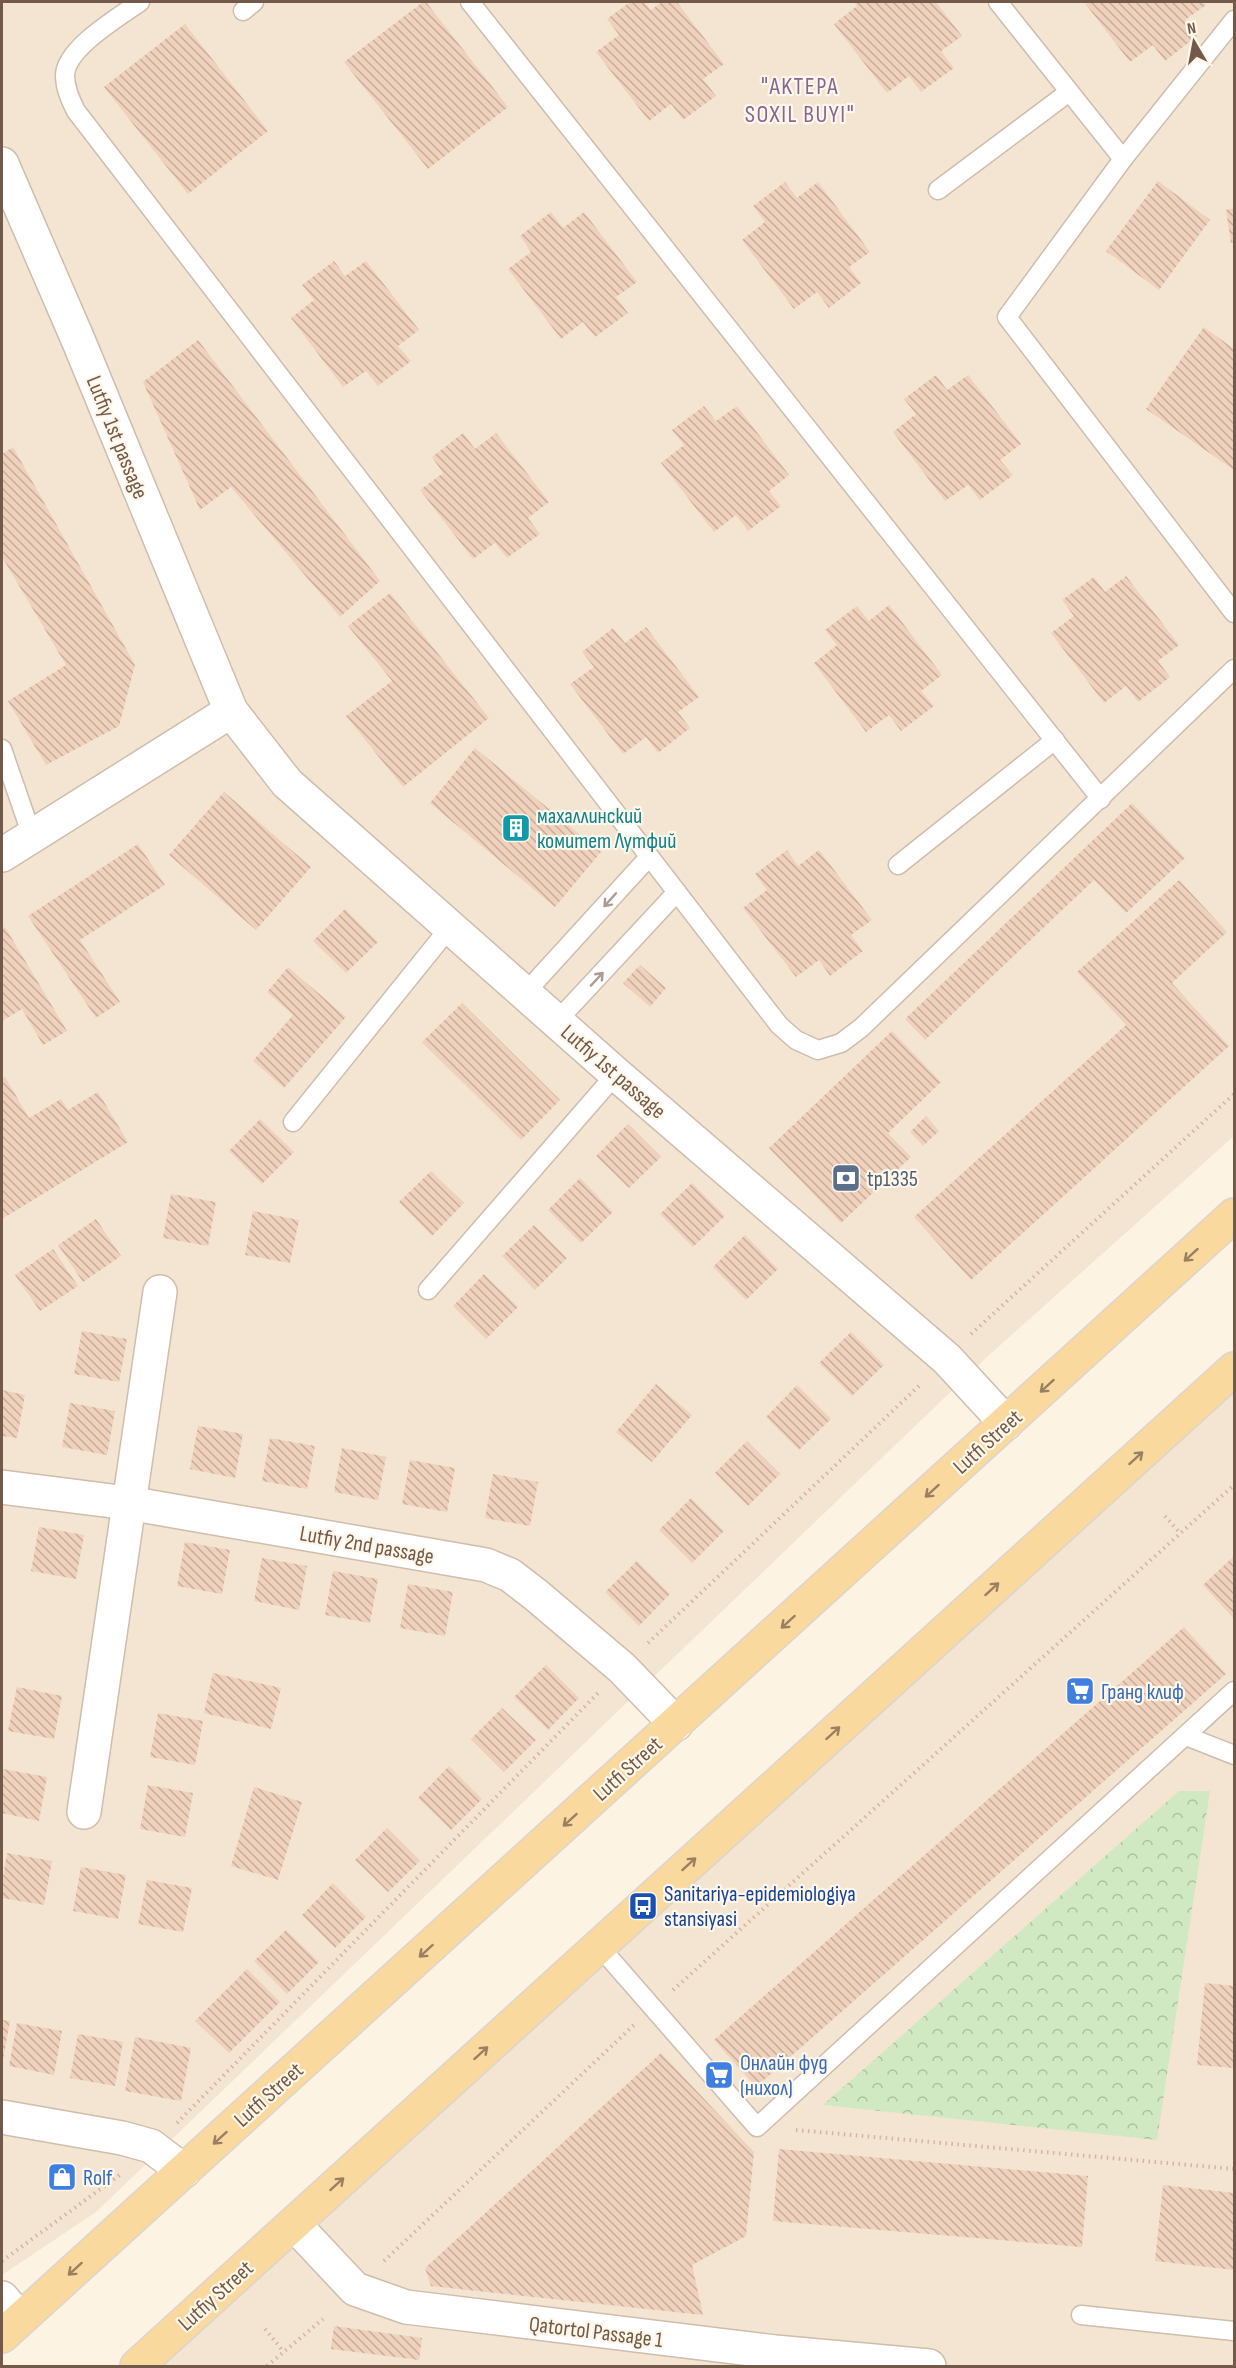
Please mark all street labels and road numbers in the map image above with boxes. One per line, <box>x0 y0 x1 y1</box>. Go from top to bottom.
street label: Lutfiy 1st passage <box>80 372 154 503</box>
street label: Lutfiy 1st passage <box>555 1019 671 1125</box>
street label: Lutfi Street <box>948 1404 1028 1480</box>
street label: Lutfiy 2nd passage <box>298 1520 436 1571</box>
street label: Lutfi Street <box>588 1731 668 1807</box>
street label: Lutfi Street <box>229 2057 309 2133</box>
street label: Lutfiy Street <box>173 2255 259 2337</box>
street label: Qatortol Passage 1 <box>527 2311 665 2354</box>

